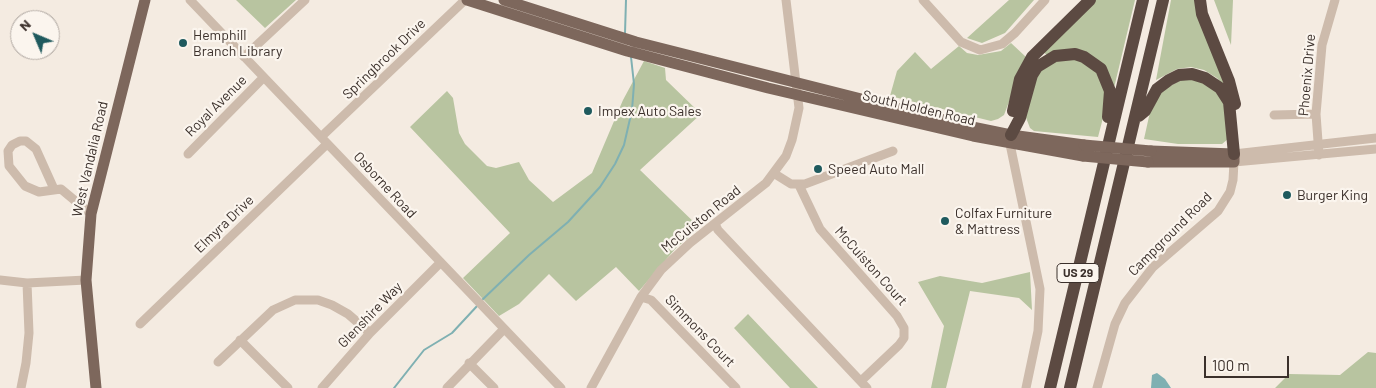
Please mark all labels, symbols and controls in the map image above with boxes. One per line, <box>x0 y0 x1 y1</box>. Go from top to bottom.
north arrow <box>10 10 60 60</box>
text: N <box>15 15 34 34</box>
street label: Springbrook Drive <box>339 15 429 103</box>
place label: Hemphill Branch Library <box>193 27 282 59</box>
street label: Phoenix Drive <box>1295 33 1319 117</box>
marker: Hemphill Branch Library <box>177 37 189 49</box>
street label: Royal Avenue <box>182 72 250 140</box>
street label: South Holden Road <box>861 87 977 129</box>
street label: West Vandalia Road <box>69 100 111 218</box>
place label: Impex Auto Sales <box>598 103 701 119</box>
marker: Impex Auto Sales <box>582 105 594 117</box>
street label: Osborne Road <box>350 148 420 222</box>
place label: Speed Auto Mall <box>828 161 924 177</box>
marker: Speed Auto Mall <box>812 163 824 175</box>
street label: McCuiston Road <box>658 182 744 256</box>
place label: Burger King <box>1297 187 1368 203</box>
street label: Campground Road <box>1125 189 1215 279</box>
marker: Burger King <box>1281 189 1293 201</box>
street label: Elmyra Drive <box>191 192 257 256</box>
place label: Colfax Furniture & Mattress <box>955 205 1052 238</box>
marker: Colfax Furniture & Mattress <box>939 215 951 227</box>
street label: McCuiston Court <box>831 223 911 309</box>
road number: US 29 <box>1057 264 1099 282</box>
street label: Glenshire Way <box>334 279 406 351</box>
street label: Simmons Court <box>661 292 739 370</box>
scale bar <box>1206 346 1291 378</box>
text: 100 m <box>1212 356 1250 374</box>

